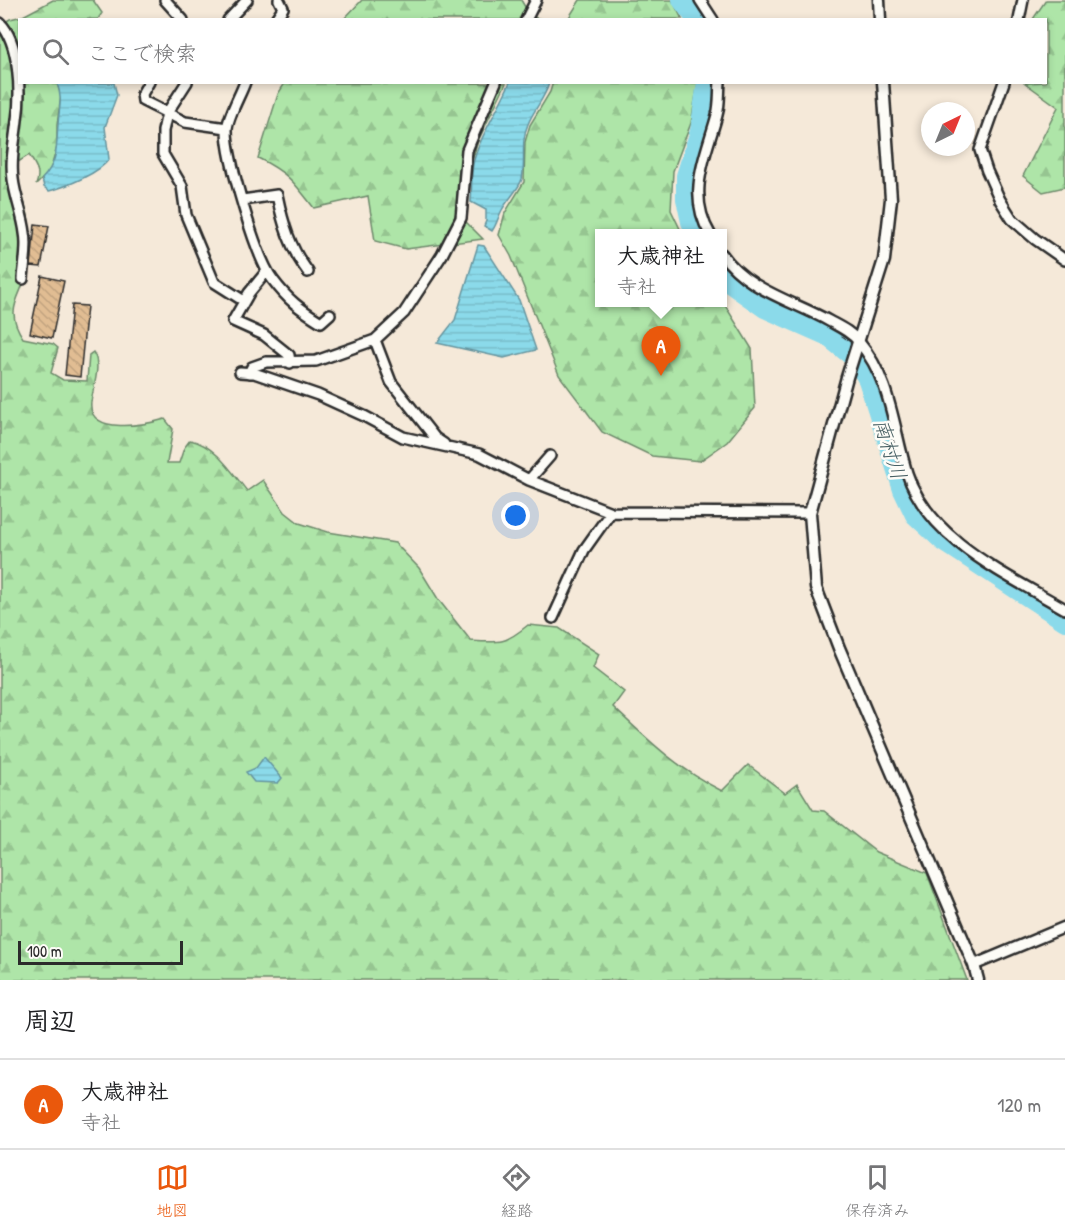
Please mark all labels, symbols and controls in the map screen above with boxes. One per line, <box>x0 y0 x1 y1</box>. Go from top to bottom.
search box <box>18 18 1047 84</box>
icon: search <box>39 35 72 68</box>
text: ここで検索 <box>87 38 197 68</box>
north arrow <box>921 102 975 156</box>
popup <box>595 229 727 307</box>
text: 大歳神社 <box>617 240 705 270</box>
text: 寺社 <box>617 272 657 299</box>
pin: A <box>642 326 680 376</box>
water label: 南村川 <box>867 414 914 483</box>
your location <box>501 501 530 530</box>
scale bar <box>18 938 183 966</box>
text: 100 m <box>27 940 62 962</box>
text: 周辺 <box>24 1003 76 1038</box>
text: 大歳神社 <box>81 1076 169 1106</box>
text: A <box>39 1091 48 1118</box>
text: 120 m <box>997 1091 1041 1118</box>
text: 寺社 <box>81 1108 121 1135</box>
tab: 地図 <box>156 1161 189 1221</box>
tab: 経路 <box>500 1161 533 1221</box>
tab: 保存済み <box>845 1161 909 1221</box>

